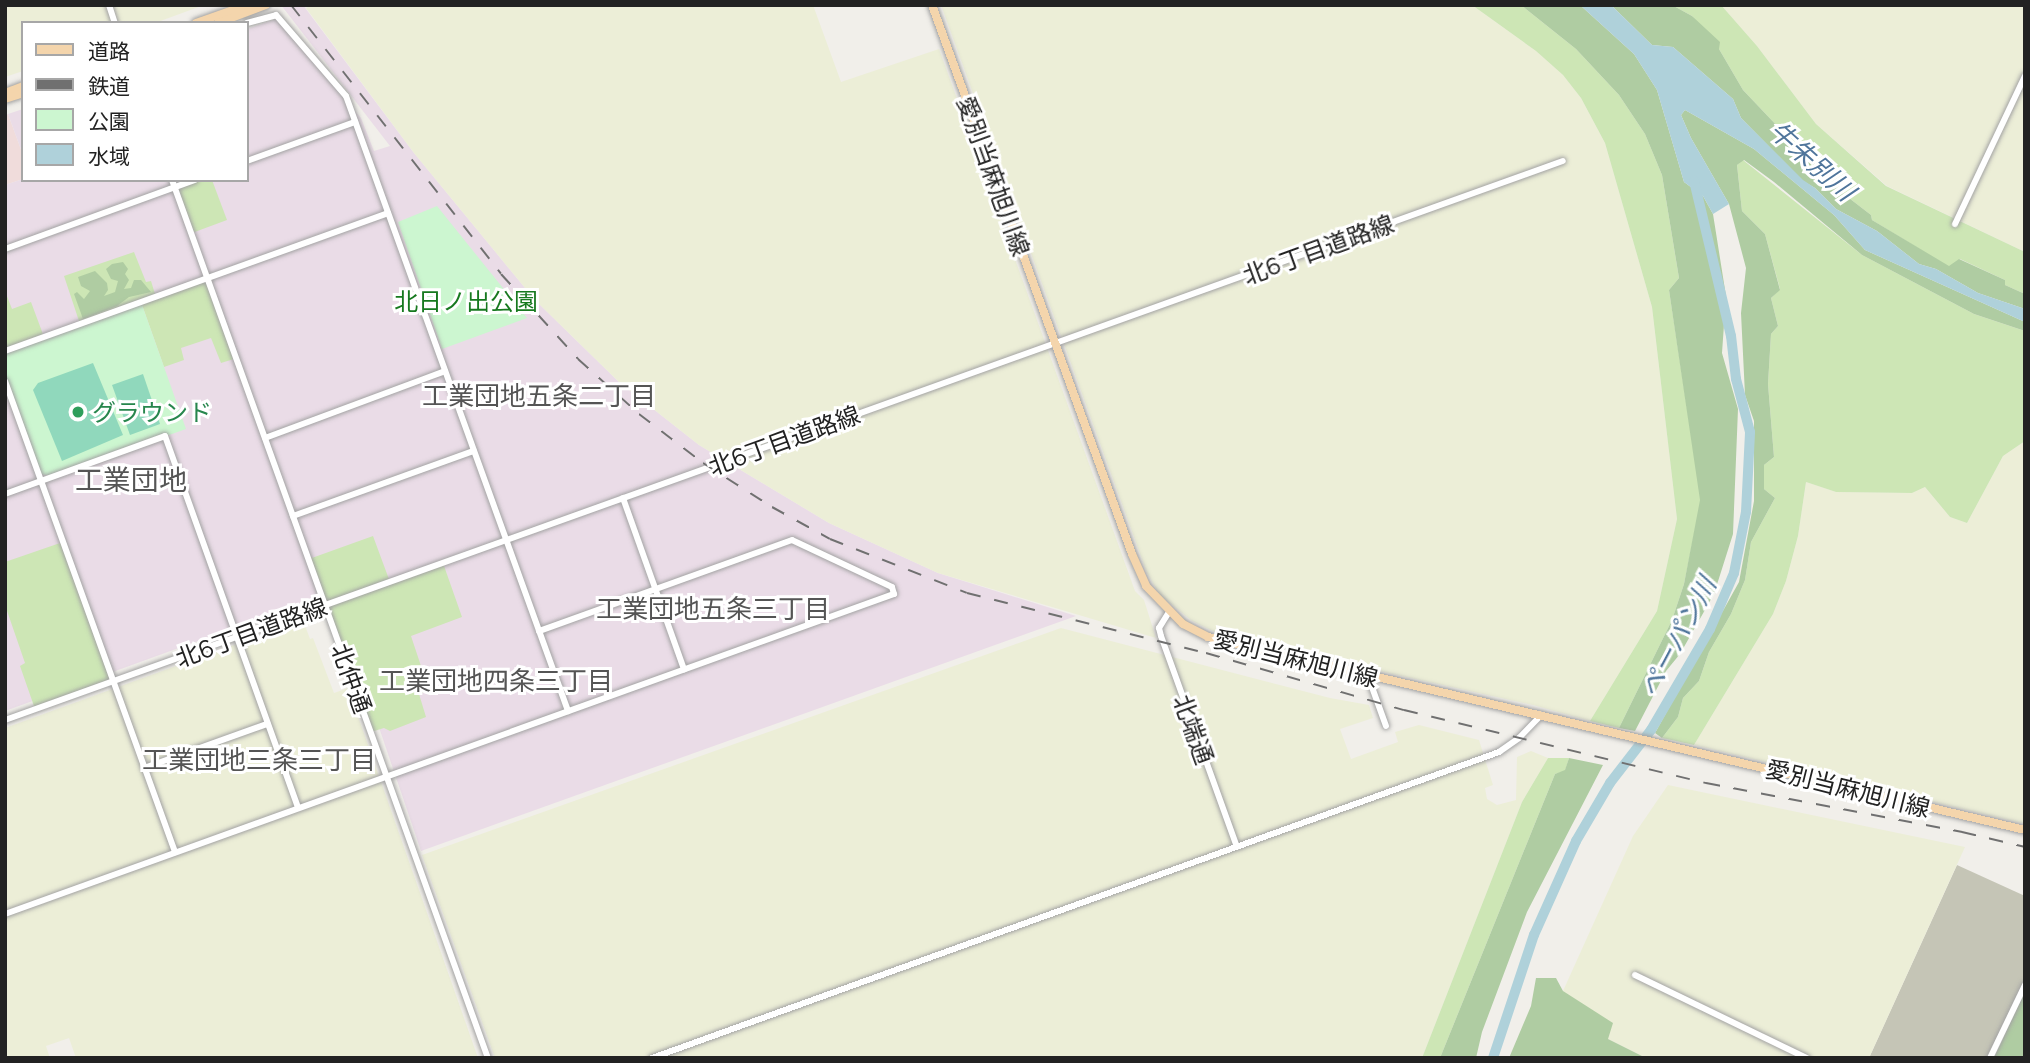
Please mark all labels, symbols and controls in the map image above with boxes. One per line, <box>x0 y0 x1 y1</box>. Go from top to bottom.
legend <box>21 21 248 182</box>
text: 道路 <box>88 37 130 65</box>
text: 鉄道 <box>88 72 130 100</box>
street label: 愛別当麻旭川線 <box>952 92 1036 260</box>
text: 公園 <box>88 107 130 135</box>
water label: 牛朱別川 <box>1763 115 1861 207</box>
text: 水域 <box>88 142 130 170</box>
street label: 北6丁目道路線 <box>1238 208 1398 290</box>
park label: 北日ノ出公園 <box>394 287 538 315</box>
district label: 工業団地五条二丁目 <box>422 380 656 412</box>
place label: グラウンド <box>92 398 212 426</box>
street label: 北6丁目道路線 <box>704 399 864 481</box>
marker: グラウンド <box>70 404 86 420</box>
district label: 工業団地 <box>75 462 187 496</box>
water label: ペーパン川 <box>1634 572 1722 702</box>
street label: 北6丁目道路線 <box>171 591 331 673</box>
district label: 工業団地五条三丁目 <box>596 593 830 625</box>
street label: 愛別当麻旭川線 <box>1211 624 1381 692</box>
street label: 北仲通 <box>326 639 378 717</box>
district label: 工業団地四条三丁目 <box>379 665 613 697</box>
street label: 北端通 <box>1168 690 1220 768</box>
district label: 工業団地三条三丁目 <box>142 744 376 776</box>
street label: 愛別当麻旭川線 <box>1763 754 1933 822</box>

